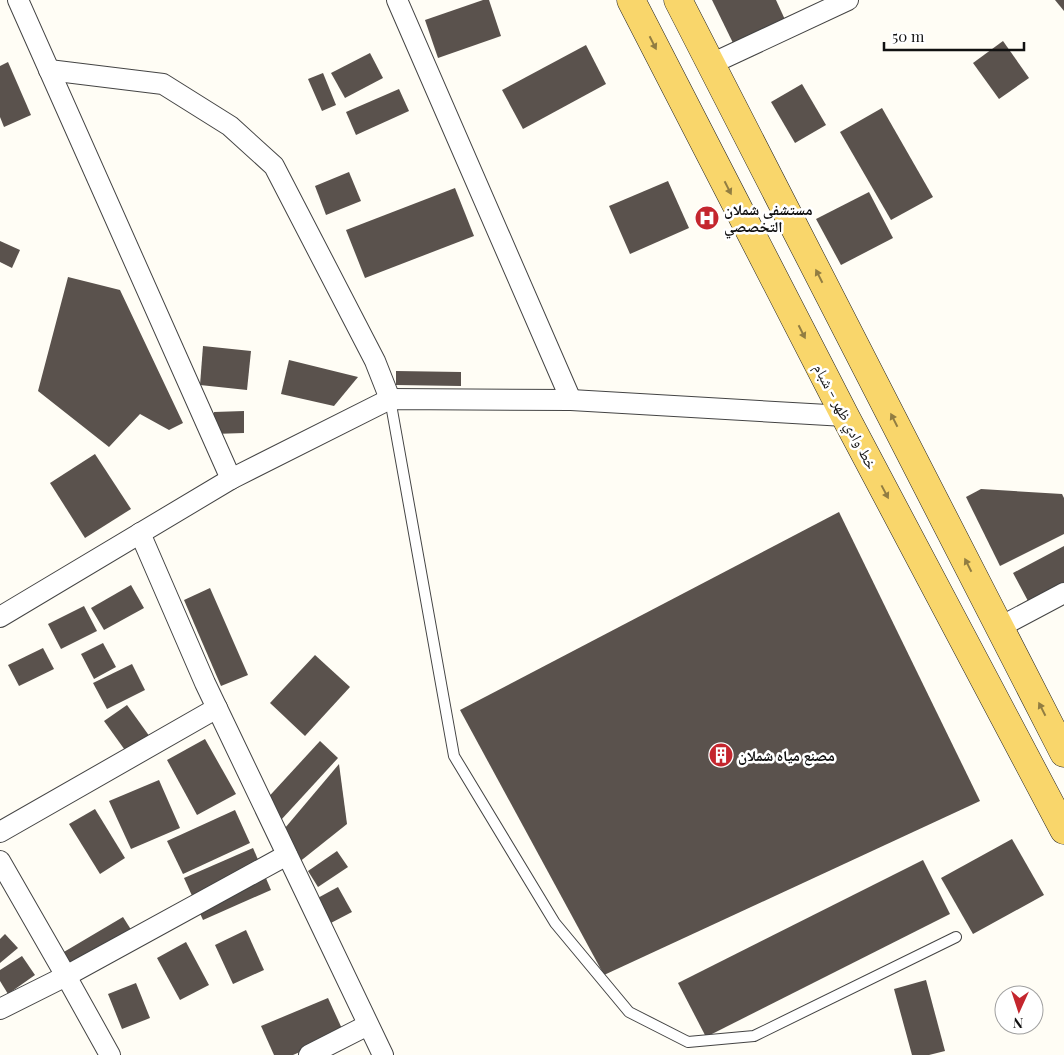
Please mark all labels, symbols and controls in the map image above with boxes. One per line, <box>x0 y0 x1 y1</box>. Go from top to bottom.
scale bar <box>884 20 1024 52</box>
text: 50 m <box>892 26 925 46</box>
one-way arrow <box>649 36 657 51</box>
one-way arrow <box>724 180 732 195</box>
place label: مستشفى شملان التخصصي <box>724 199 813 239</box>
hospital icon: مستشفى شملان التخصصي <box>694 205 720 231</box>
one-way arrow <box>815 268 823 283</box>
one-way arrow <box>798 325 806 339</box>
street label: خط وادي ظهر - شبام <box>807 360 882 474</box>
one-way arrow <box>890 413 898 427</box>
one-way arrow <box>881 484 889 499</box>
one-way arrow <box>964 557 972 572</box>
one-way arrow <box>1038 702 1046 717</box>
building icon: مصنع مياه شملان <box>708 742 734 768</box>
place label: مصنع مياه شملان <box>738 745 835 766</box>
north arrow <box>994 985 1044 1035</box>
text: N <box>1013 1014 1024 1033</box>

